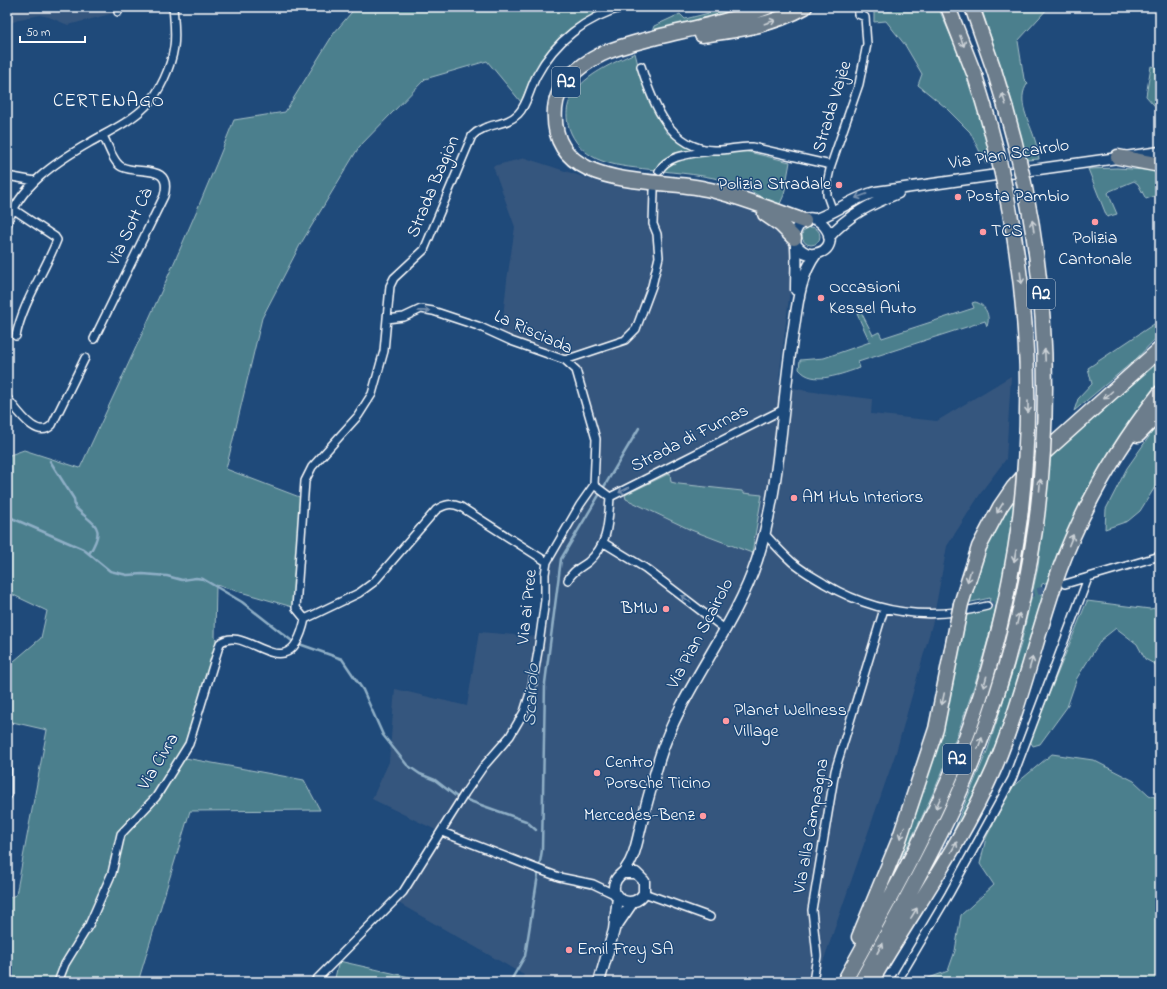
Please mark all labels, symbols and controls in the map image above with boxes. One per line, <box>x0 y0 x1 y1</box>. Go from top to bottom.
scale bar <box>20 18 85 44</box>
one-way arrow <box>764 18 777 25</box>
text: 50 m <box>26 24 50 42</box>
one-way arrow <box>958 35 966 47</box>
street label: Strada Vajèe <box>807 57 860 156</box>
road number: A2 <box>552 67 580 97</box>
district label: CERTENAGO <box>53 88 165 115</box>
one-way arrow <box>1000 93 1007 106</box>
street label: Strada Bagiòn <box>401 132 468 242</box>
street label: Via Pian Scairolo <box>946 133 1071 178</box>
place label: Polizia Stradale <box>718 172 832 198</box>
marker: Polizia Stradale <box>834 180 844 190</box>
street label: Via Sott Cà <box>101 184 160 271</box>
place label: Posta Pambio <box>966 184 1069 210</box>
marker: Posta Pambio <box>953 192 963 202</box>
one-way arrow <box>856 193 868 201</box>
marker: Polizia Cantonale <box>1090 217 1100 227</box>
place label: TCS <box>991 219 1023 245</box>
one-way arrow <box>1028 220 1036 233</box>
place label: Polizia Cantonale <box>1058 226 1133 273</box>
marker: TCS <box>978 227 988 237</box>
one-way arrow <box>1017 271 1025 284</box>
place label: Occasioni Kessel Auto <box>829 275 916 322</box>
road number: A2 <box>1027 279 1055 309</box>
marker: Occasioni Kessel Auto <box>816 293 826 303</box>
street label: La Risciada <box>489 304 577 362</box>
one-way arrow <box>417 307 430 315</box>
one-way arrow <box>1041 349 1049 362</box>
one-way arrow <box>1103 390 1113 399</box>
street label: Strada di Furnas <box>627 398 753 480</box>
one-way arrow <box>1024 400 1032 413</box>
one-way arrow <box>1037 479 1044 492</box>
place label: AM Hub Interiors <box>802 485 923 511</box>
one-way arrow <box>618 487 630 494</box>
marker: AM Hub Interiors <box>789 493 799 503</box>
one-way arrow <box>995 502 1003 514</box>
one-way arrow <box>1068 534 1076 546</box>
one-way arrow <box>1010 549 1018 562</box>
street label: Via ai Pree <box>511 567 545 647</box>
one-way arrow <box>965 569 972 582</box>
street label: Via Pian Scairolo <box>660 574 741 695</box>
one-way arrow <box>681 595 692 603</box>
place label: BMW <box>620 596 658 622</box>
marker: BMW <box>661 604 671 614</box>
one-way arrow <box>1015 613 1023 626</box>
one-way arrow <box>1028 657 1035 670</box>
water label: Scairolo <box>517 662 547 727</box>
one-way arrow <box>981 675 988 688</box>
one-way arrow <box>938 692 946 705</box>
place label: Planet Wellness Village <box>733 698 847 746</box>
marker: Planet Wellness Village <box>721 716 731 726</box>
street label: Via Civra <box>131 729 186 796</box>
one-way arrow <box>976 738 984 750</box>
road number: A2 <box>943 744 971 774</box>
place label: Centro Porsche Ticino <box>605 750 711 797</box>
street label: Via alla Campagna <box>787 756 838 897</box>
marker: Centro Porsche Ticino <box>592 768 602 778</box>
one-way arrow <box>934 797 941 809</box>
place label: Mercedes-Benz <box>584 803 695 829</box>
marker: Mercedes-Benz <box>698 811 708 821</box>
one-way arrow <box>897 826 905 838</box>
one-way arrow <box>951 841 958 853</box>
one-way arrow <box>910 908 918 919</box>
place label: Emil Frey SA <box>577 937 674 963</box>
one-way arrow <box>876 942 884 954</box>
marker: Emil Frey SA <box>564 945 574 955</box>

